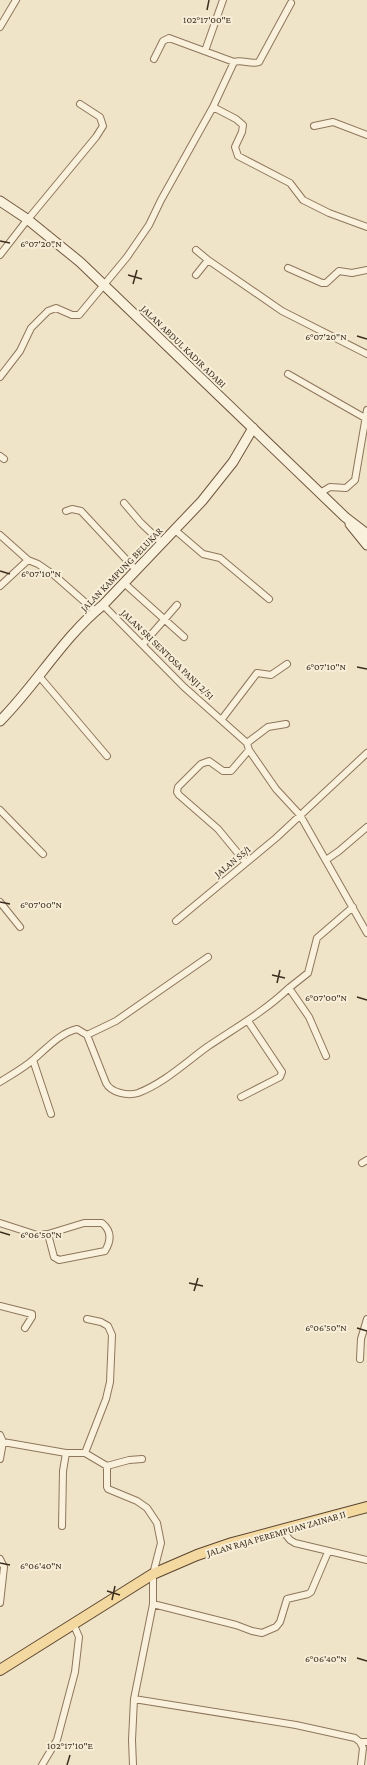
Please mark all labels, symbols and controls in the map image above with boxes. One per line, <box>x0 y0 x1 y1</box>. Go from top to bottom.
text: 102°17'00"E <box>183 14 232 25</box>
text: 6°07'20"N <box>20 238 62 249</box>
street label: JALAN ABDUL KADIR ADABI <box>138 302 228 390</box>
text: 6°07'20"N <box>305 331 347 342</box>
street label: JALAN KAMPUNG BELUKAR <box>78 525 165 614</box>
text: 6°07'10"N <box>21 568 61 579</box>
street label: JALAN SRI SENTOSA PANJI 2/51 <box>118 606 216 702</box>
text: 6°07'10"N <box>306 661 346 672</box>
street label: JALAN S5/1 <box>211 843 253 880</box>
text: 6°07'00"N <box>20 899 62 910</box>
text: 6°07'00"N <box>305 992 347 1003</box>
text: 6°06'50"N <box>20 1229 62 1240</box>
text: 6°06'50"N <box>305 1322 347 1333</box>
street label: JALAN RAJA PEREMPUAN ZAINAB II <box>204 1508 347 1559</box>
text: 6°06'40"N <box>20 1560 62 1571</box>
text: 6°06'40"N <box>305 1653 347 1664</box>
text: 102°17'10"E <box>47 1740 94 1751</box>

